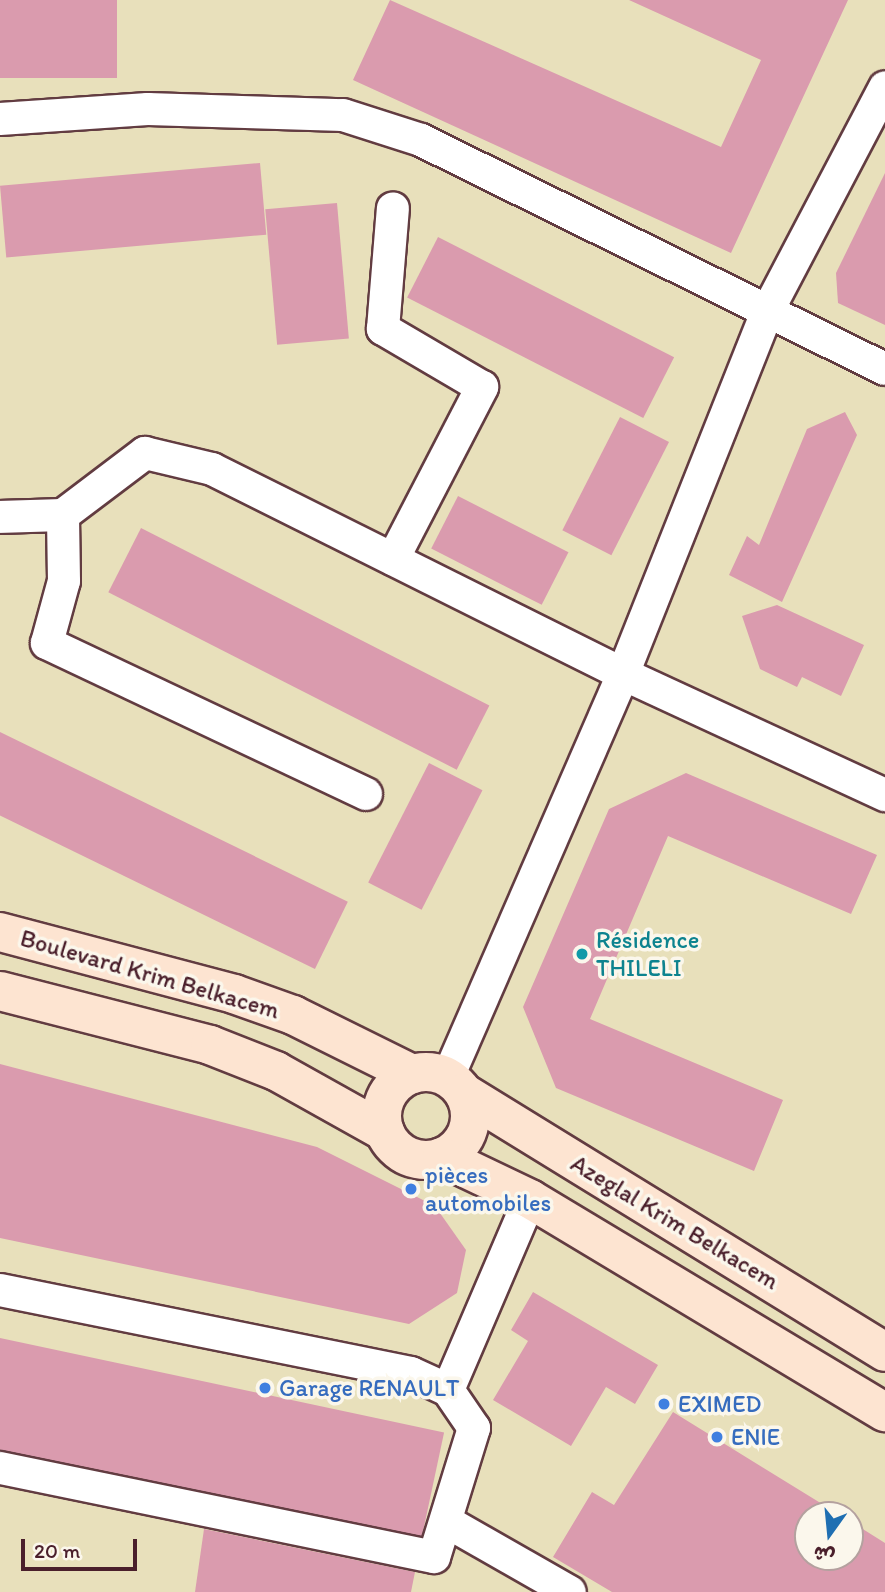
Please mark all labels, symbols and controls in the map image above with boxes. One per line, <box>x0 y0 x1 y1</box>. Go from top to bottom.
street label: Boulevard Krim Belkacem <box>18 923 282 1025</box>
place label: Résidence THILELI <box>596 926 699 982</box>
marker: Résidence THILELI <box>574 946 590 962</box>
street label: Azeglal Krim Belkacem <box>566 1149 784 1295</box>
place label: pièces automobiles <box>425 1161 551 1217</box>
marker: pièces automobiles <box>403 1181 419 1197</box>
place label: Garage RENAULT <box>279 1374 459 1402</box>
marker: Garage RENAULT <box>257 1380 273 1396</box>
place label: EXIMED <box>678 1390 761 1418</box>
marker: EXIMED <box>656 1396 672 1412</box>
place label: ENIE <box>731 1423 780 1451</box>
marker: ENIE <box>709 1429 725 1445</box>
north arrow <box>794 1501 864 1571</box>
scale bar <box>24 1526 140 1570</box>
text: 20 m <box>34 1538 80 1563</box>
text: ش <box>811 1541 837 1569</box>

